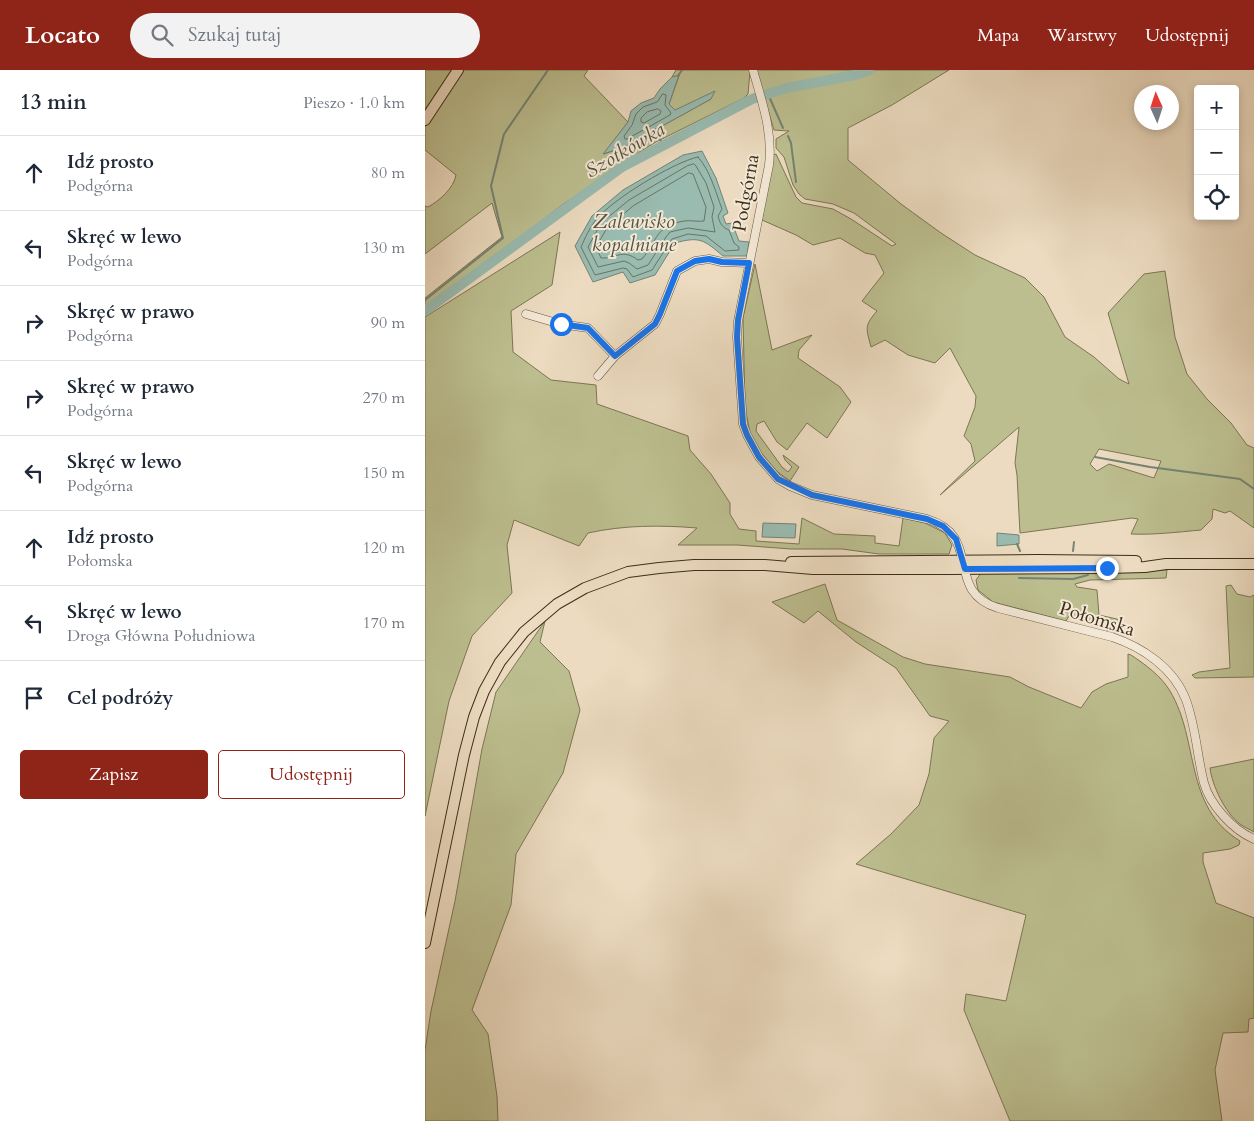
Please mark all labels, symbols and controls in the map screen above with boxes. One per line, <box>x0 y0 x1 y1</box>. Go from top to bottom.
search box <box>130 13 480 58</box>
text: Locato <box>25 19 100 52</box>
icon: search <box>148 21 176 49</box>
text: Szukaj tutaj <box>188 22 281 48</box>
text: Mapa <box>977 23 1019 48</box>
text: Warstwy <box>1047 23 1117 48</box>
text: Udostępnij <box>1145 23 1229 48</box>
north arrow <box>1134 85 1179 130</box>
map controls <box>1194 85 1239 220</box>
button: + <box>1194 85 1239 130</box>
text: 13 min <box>20 88 87 117</box>
text: Pieszo · 1.0 km <box>303 92 405 114</box>
water label: Szotkówka <box>580 116 670 184</box>
button: − <box>1194 130 1239 175</box>
text: Idź prosto <box>67 149 154 175</box>
street label: Podgórna <box>726 152 766 234</box>
icon: ahead <box>20 159 48 187</box>
text: 80 m <box>371 162 405 184</box>
text: Podgórna <box>67 175 133 197</box>
button: locate <box>1194 175 1239 220</box>
water label: Zalewisko kopalniane <box>592 208 677 258</box>
text: Skręć w lewo <box>67 224 182 250</box>
icon: left <box>20 234 48 262</box>
text: 130 m <box>363 237 405 259</box>
text: Podgórna <box>67 250 133 272</box>
text: Skręć w prawo <box>67 299 194 325</box>
icon: right <box>20 309 48 337</box>
text: 90 m <box>371 312 405 334</box>
route start <box>550 313 573 336</box>
text: Podgórna <box>67 325 133 347</box>
text: Skręć w prawo <box>67 374 194 400</box>
icon: right <box>20 384 48 412</box>
text: 270 m <box>363 387 405 409</box>
text: Podgórna <box>67 400 133 422</box>
text: Skręć w lewo <box>67 449 182 475</box>
icon: left <box>20 459 48 487</box>
text: 150 m <box>363 462 405 484</box>
text: Podgórna <box>67 475 133 497</box>
text: Idź prosto <box>67 524 154 550</box>
icon: ahead <box>20 534 48 562</box>
text: 120 m <box>363 537 405 559</box>
text: Połomska <box>67 550 133 572</box>
route end <box>1096 557 1119 580</box>
street label: Połomska <box>1056 595 1138 643</box>
text: Skręć w lewo <box>67 599 182 625</box>
icon: left <box>20 609 48 637</box>
text: 170 m <box>363 612 405 634</box>
text: Droga Główna Południowa <box>67 625 255 647</box>
icon: arrive <box>20 684 48 712</box>
text: Cel podróży <box>67 685 173 711</box>
button: Zapisz <box>20 750 208 799</box>
button: Udostępnij <box>218 750 405 799</box>

